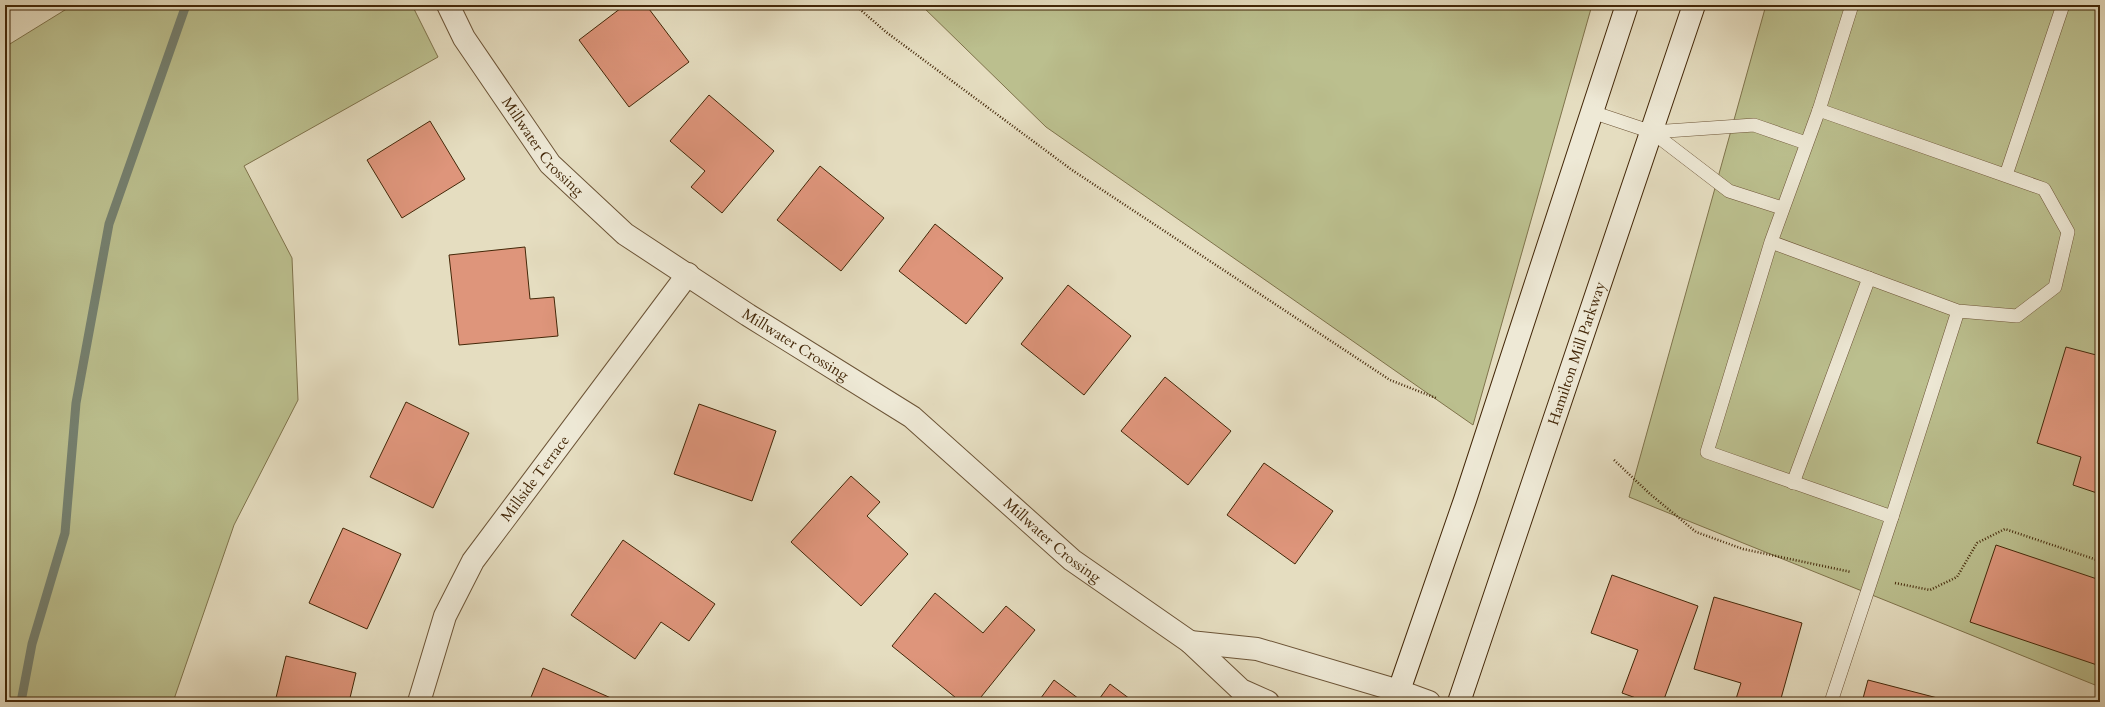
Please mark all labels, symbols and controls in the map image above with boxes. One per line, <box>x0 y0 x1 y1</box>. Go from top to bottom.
street label: Millwater Crossing <box>497 93 588 201</box>
street label: Hamilton Mill Parkway <box>1543 279 1610 428</box>
street label: Millwater Crossing <box>738 304 853 386</box>
street label: Millside Terrace <box>496 431 574 525</box>
street label: Millwater Crossing <box>999 493 1105 587</box>

